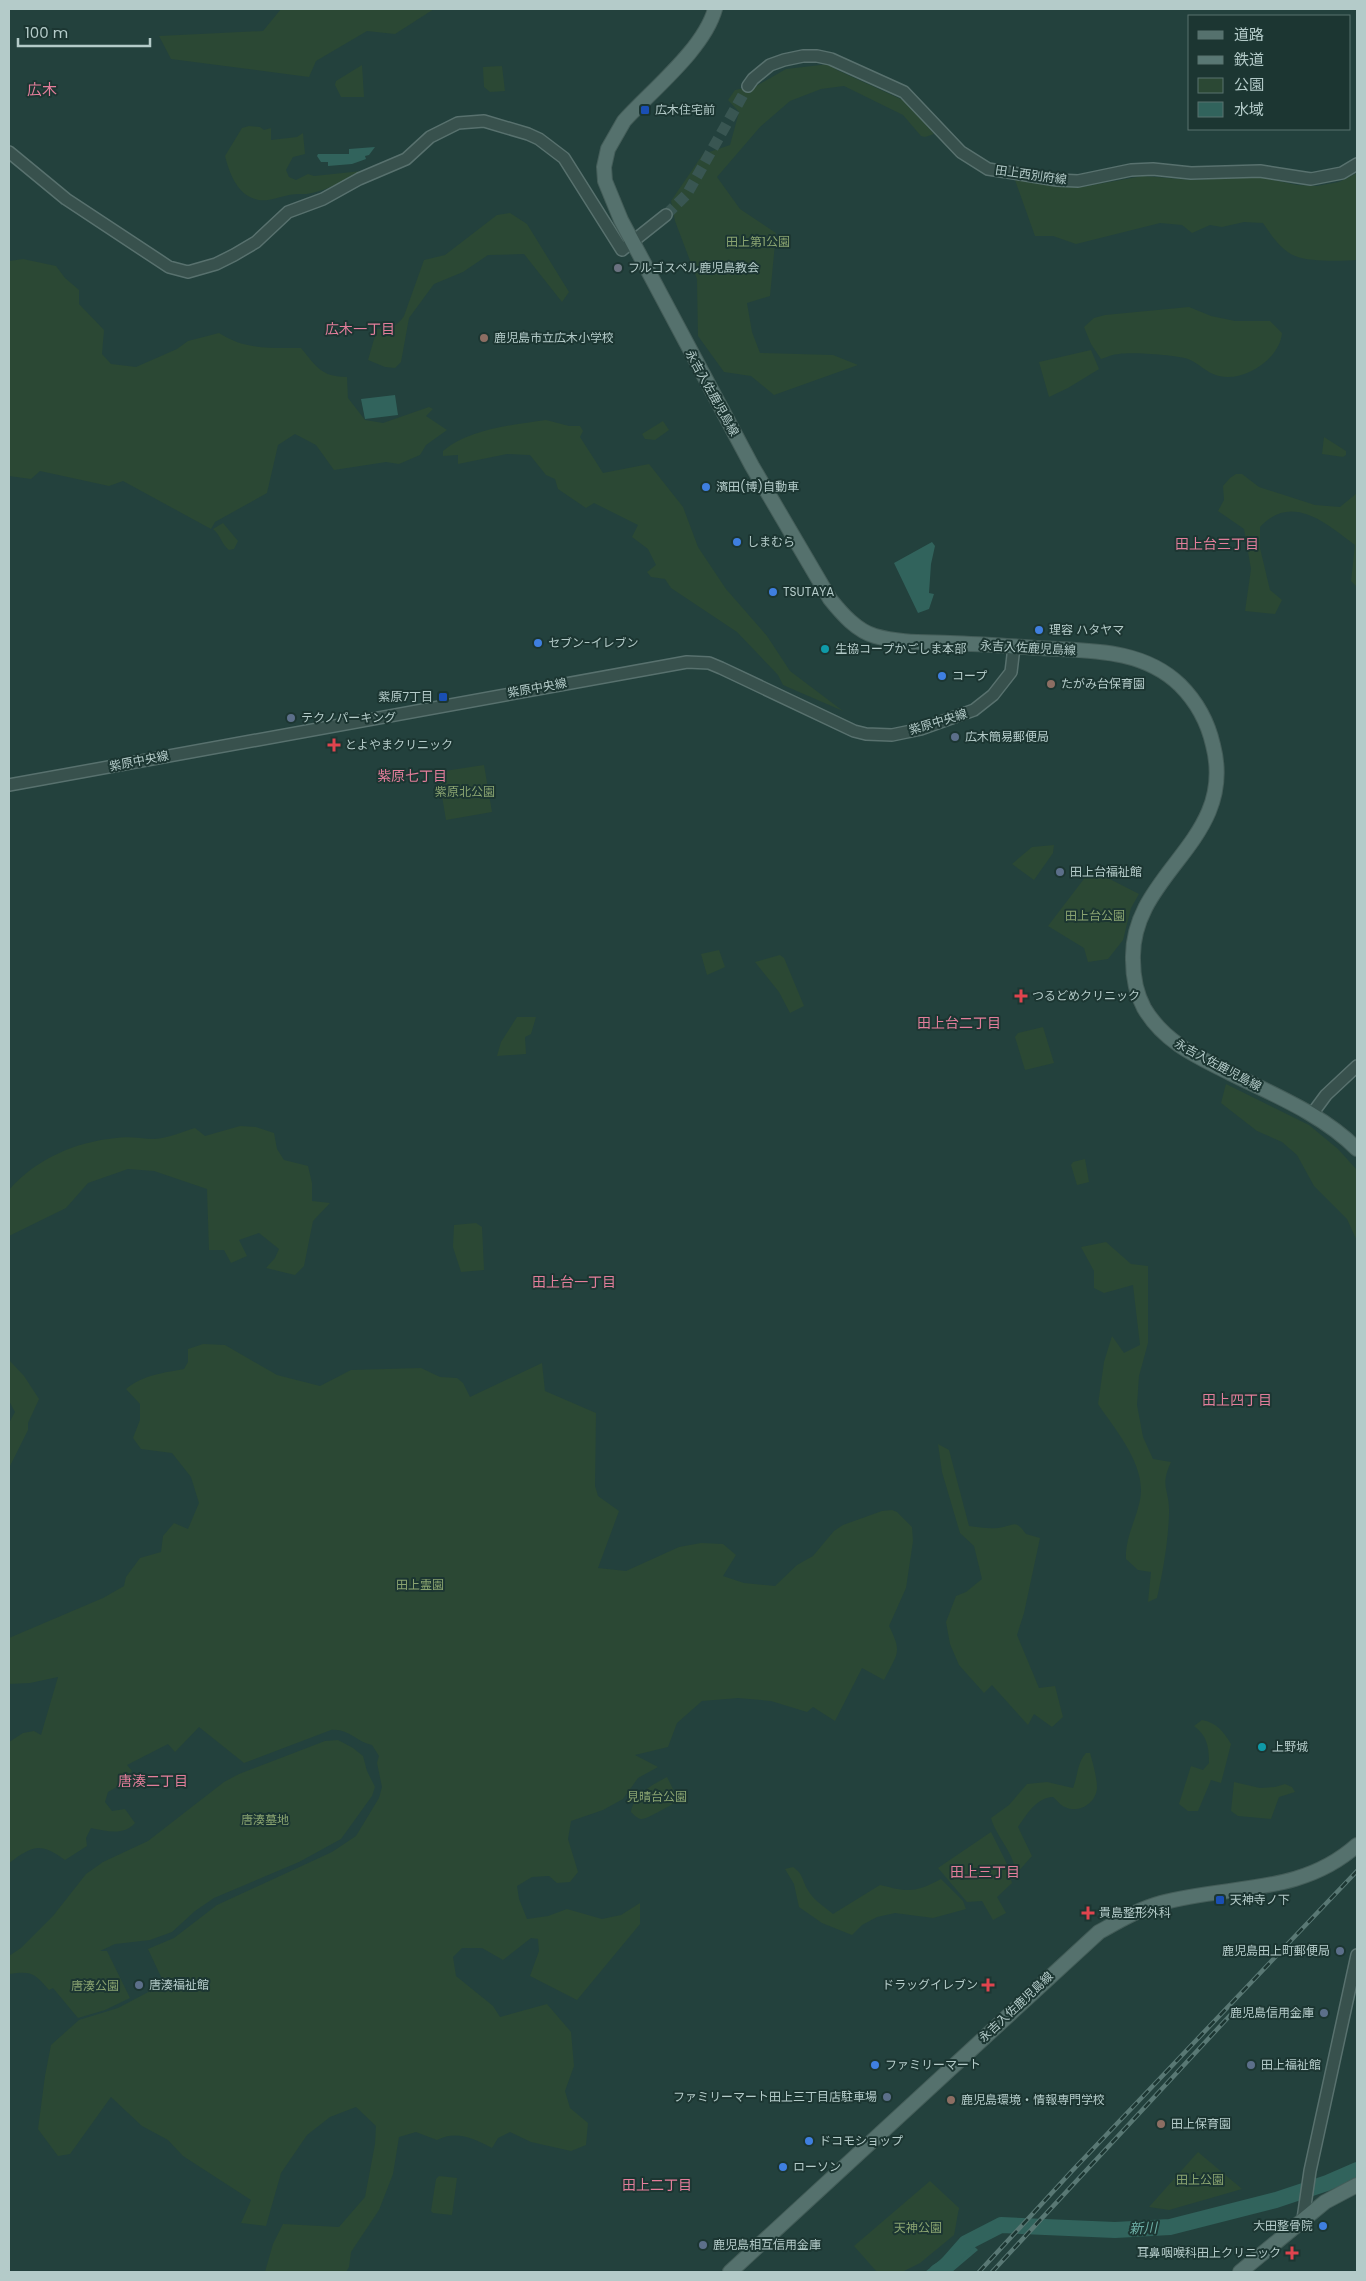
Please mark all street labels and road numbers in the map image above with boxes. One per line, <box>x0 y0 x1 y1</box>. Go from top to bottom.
street label: 田上西別府線 <box>994 161 1068 188</box>
street label: 永吉入佐鹿児島線 <box>682 347 743 439</box>
street label: 永吉入佐鹿児島線 <box>980 636 1076 659</box>
street label: 紫原中央線 <box>506 674 568 701</box>
street label: 紫原中央線 <box>907 705 969 738</box>
street label: 紫原中央線 <box>108 746 170 775</box>
street label: 永吉入佐鹿児島線 <box>1172 1035 1265 1095</box>
street label: 永吉入佐鹿児島線 <box>975 1968 1057 2046</box>

